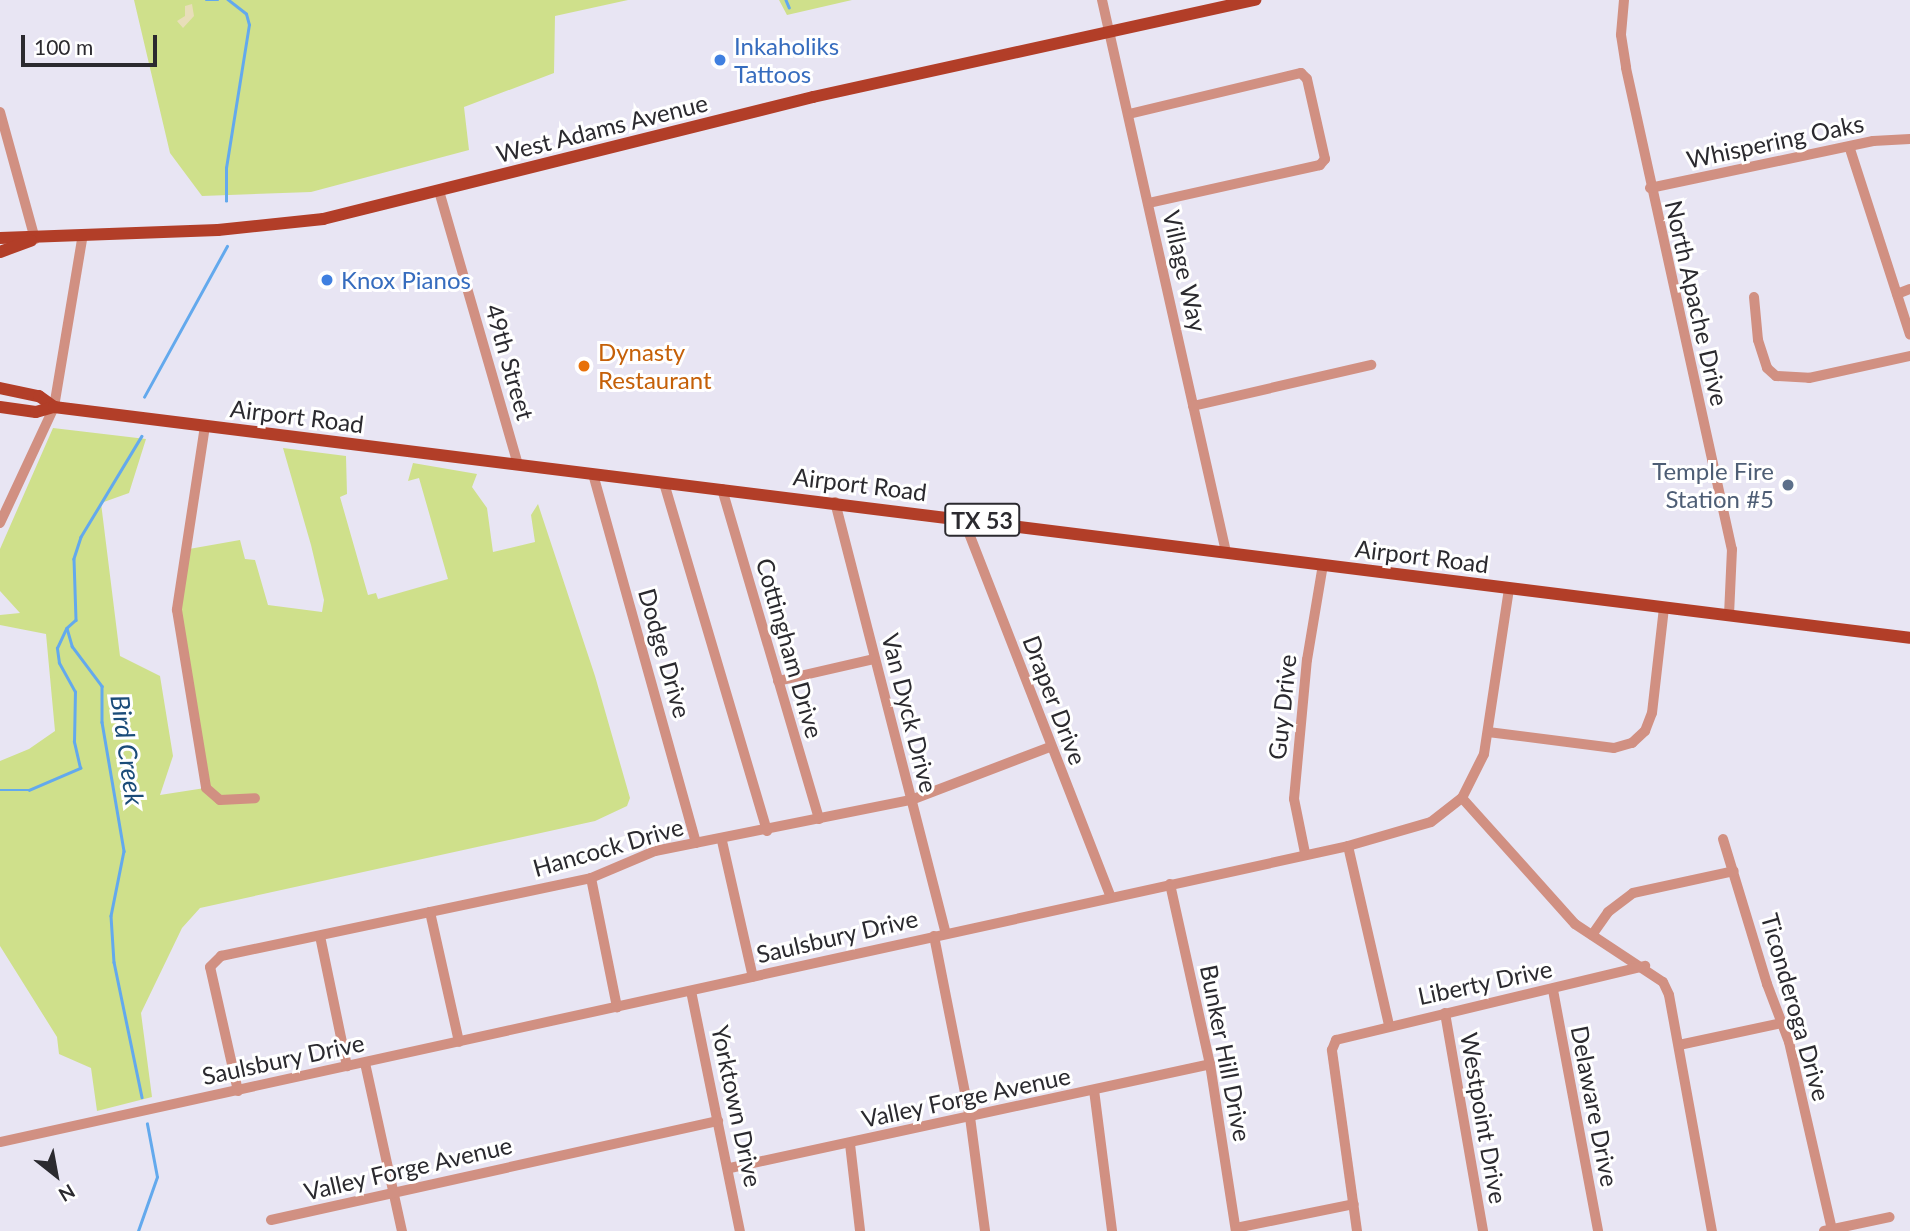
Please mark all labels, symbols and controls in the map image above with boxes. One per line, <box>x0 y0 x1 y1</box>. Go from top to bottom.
scale bar <box>24 21 161 65</box>
place label: Inkaholiks Tattoos <box>734 32 839 88</box>
text: 100 m <box>34 34 93 59</box>
marker: Inkaholiks Tattoos <box>712 52 728 68</box>
street label: West Adams Avenue <box>493 88 711 168</box>
street label: Whispering Oaks <box>1684 108 1866 174</box>
street label: North Apache Drive <box>1659 197 1735 409</box>
street label: Village Way <box>1157 207 1213 335</box>
place label: Knox Pianos <box>341 266 471 294</box>
marker: Knox Pianos <box>319 272 335 288</box>
street label: 49th Street <box>480 301 540 423</box>
place label: Dynasty Restaurant <box>598 338 712 394</box>
marker: Dynasty Restaurant <box>576 358 592 374</box>
street label: Airport Road <box>229 394 365 438</box>
place label: Temple Fire Station #5 <box>1652 457 1774 513</box>
street label: Airport Road <box>792 462 928 506</box>
marker: Temple Fire Station #5 <box>1780 477 1796 493</box>
road number: TX 53 <box>944 500 1020 540</box>
street label: Airport Road <box>1354 534 1490 578</box>
street label: Cottingham Drive <box>751 555 829 741</box>
street label: Dodge Drive <box>633 585 697 721</box>
street label: Van Dyck Drive <box>876 630 944 796</box>
street label: Draper Drive <box>1017 631 1093 769</box>
street label: Guy Drive <box>1262 653 1302 761</box>
water label: Bird Creek <box>104 693 150 807</box>
street label: Hancock Drive <box>529 812 687 882</box>
street label: Saulsbury Drive <box>753 903 921 969</box>
street label: Ticonderoga Drive <box>1755 910 1837 1104</box>
street label: Liberty Drive <box>1415 954 1555 1010</box>
street label: Bunker Hill Drive <box>1195 962 1257 1144</box>
street label: Yorktown Drive <box>706 1023 768 1189</box>
street label: Delaware Drive <box>1565 1023 1625 1189</box>
street label: Saulsbury Drive <box>199 1028 367 1090</box>
street label: Westpoint Drive <box>1455 1030 1513 1206</box>
street label: Valley Forge Avenue <box>858 1061 1074 1133</box>
street label: Valley Forge Avenue <box>301 1130 515 1206</box>
north arrow <box>21 1140 91 1210</box>
text: N <box>55 1180 79 1207</box>

